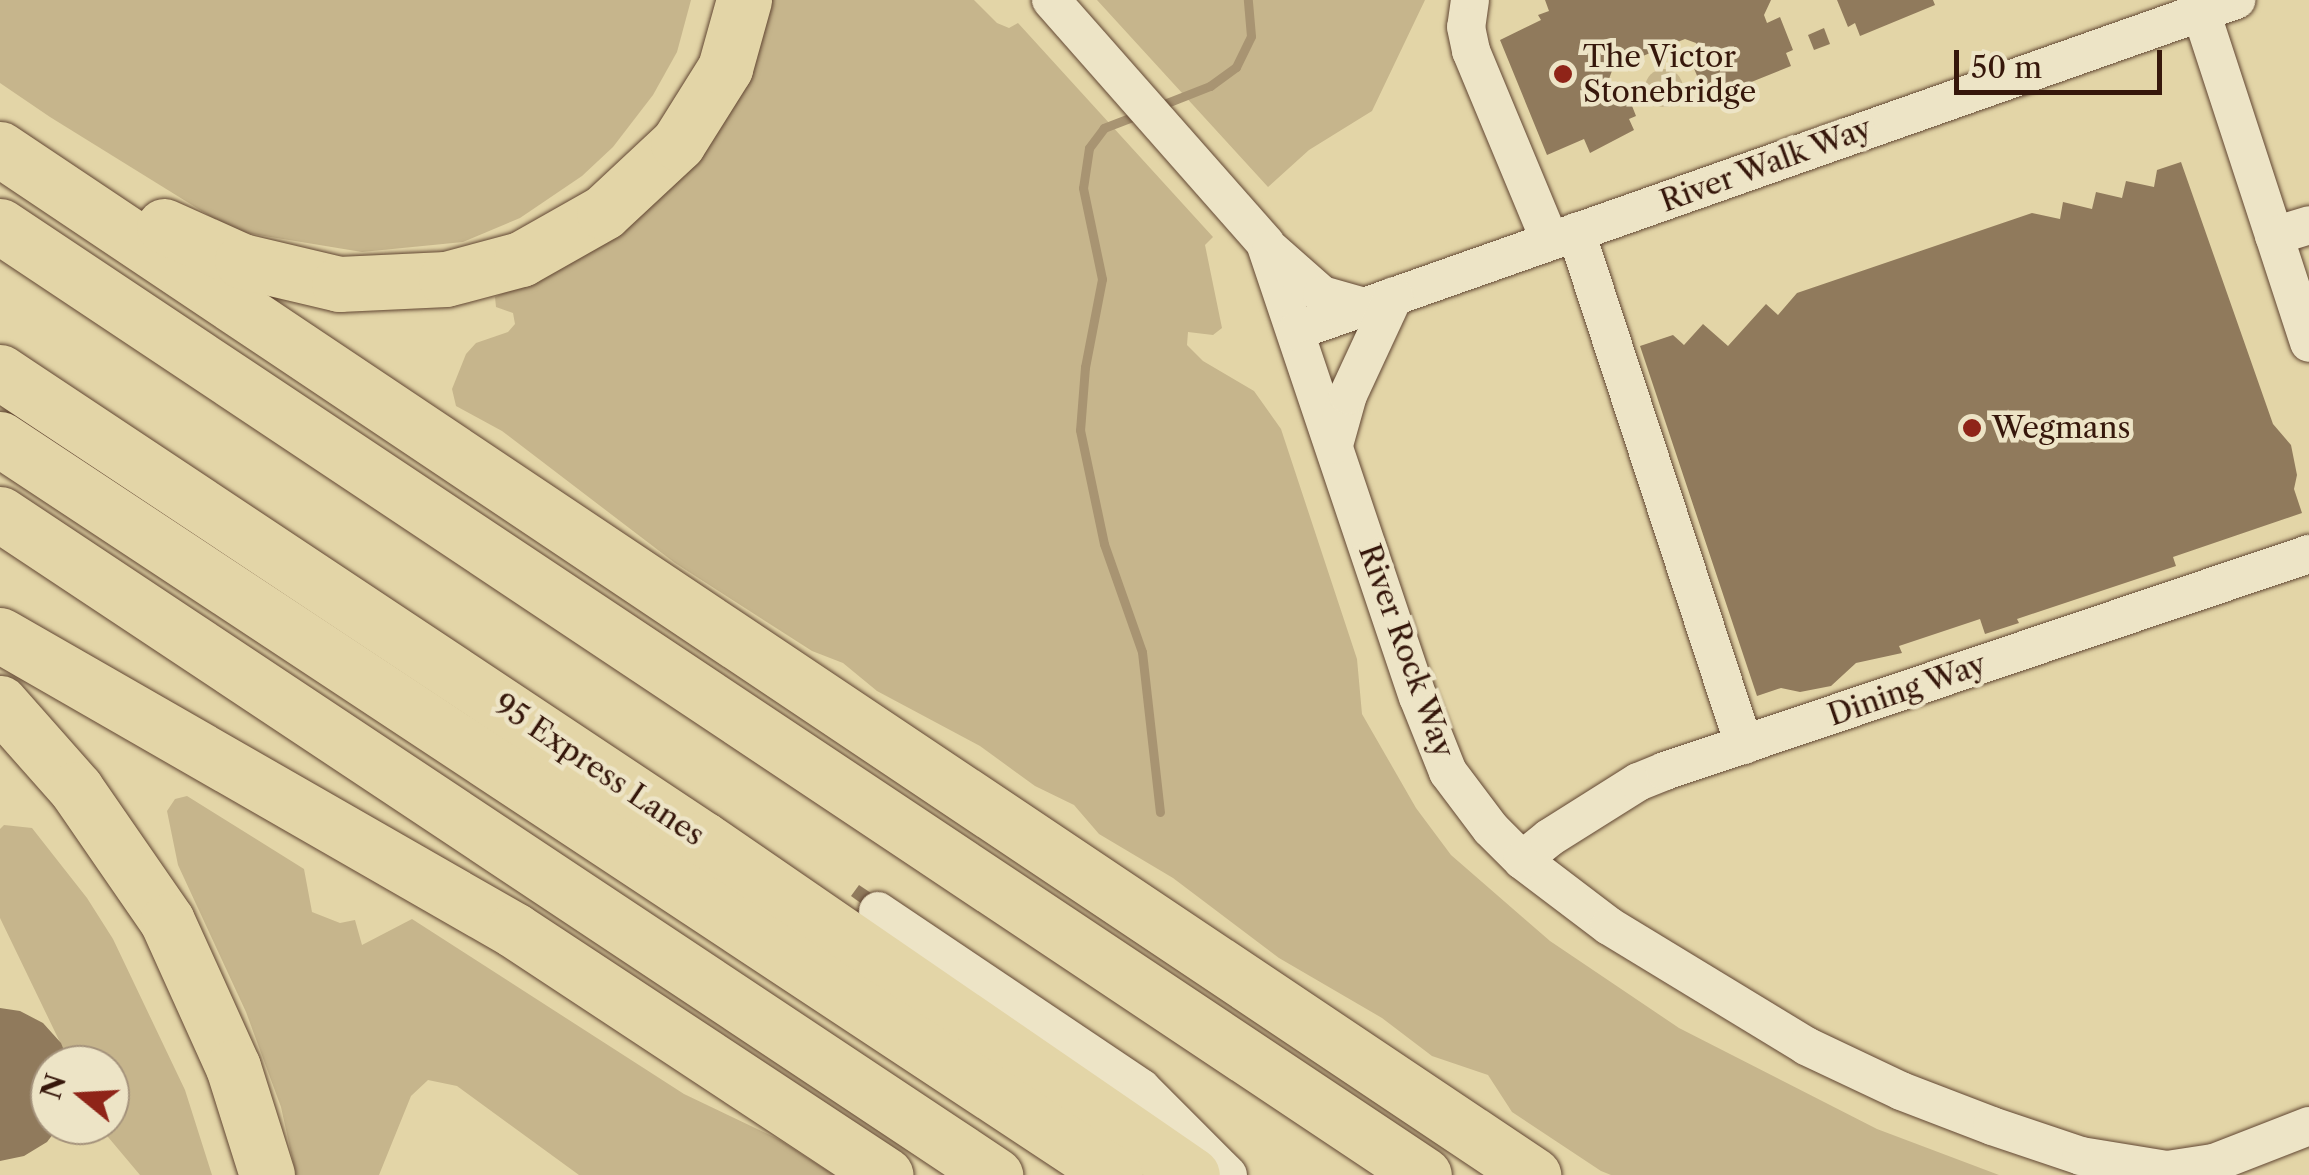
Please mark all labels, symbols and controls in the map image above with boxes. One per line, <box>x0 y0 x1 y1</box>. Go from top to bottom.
scale bar <box>1959 30 2166 92</box>
place label: The Victor Stonebridge <box>1583 39 1756 110</box>
text: 50 m <box>1971 49 2042 86</box>
marker: The Victor Stonebridge <box>1552 63 1574 85</box>
street label: River Walk Way <box>1654 109 1878 221</box>
place label: Wegmans <box>1992 410 2131 446</box>
marker: Wegmans <box>1961 417 1983 439</box>
street label: River Rock Way <box>1350 538 1462 764</box>
street label: Dining Way <box>1823 646 1991 734</box>
street label: 95 Express Lanes <box>487 686 711 854</box>
north arrow <box>30 1045 130 1145</box>
text: N <box>33 1070 73 1103</box>

